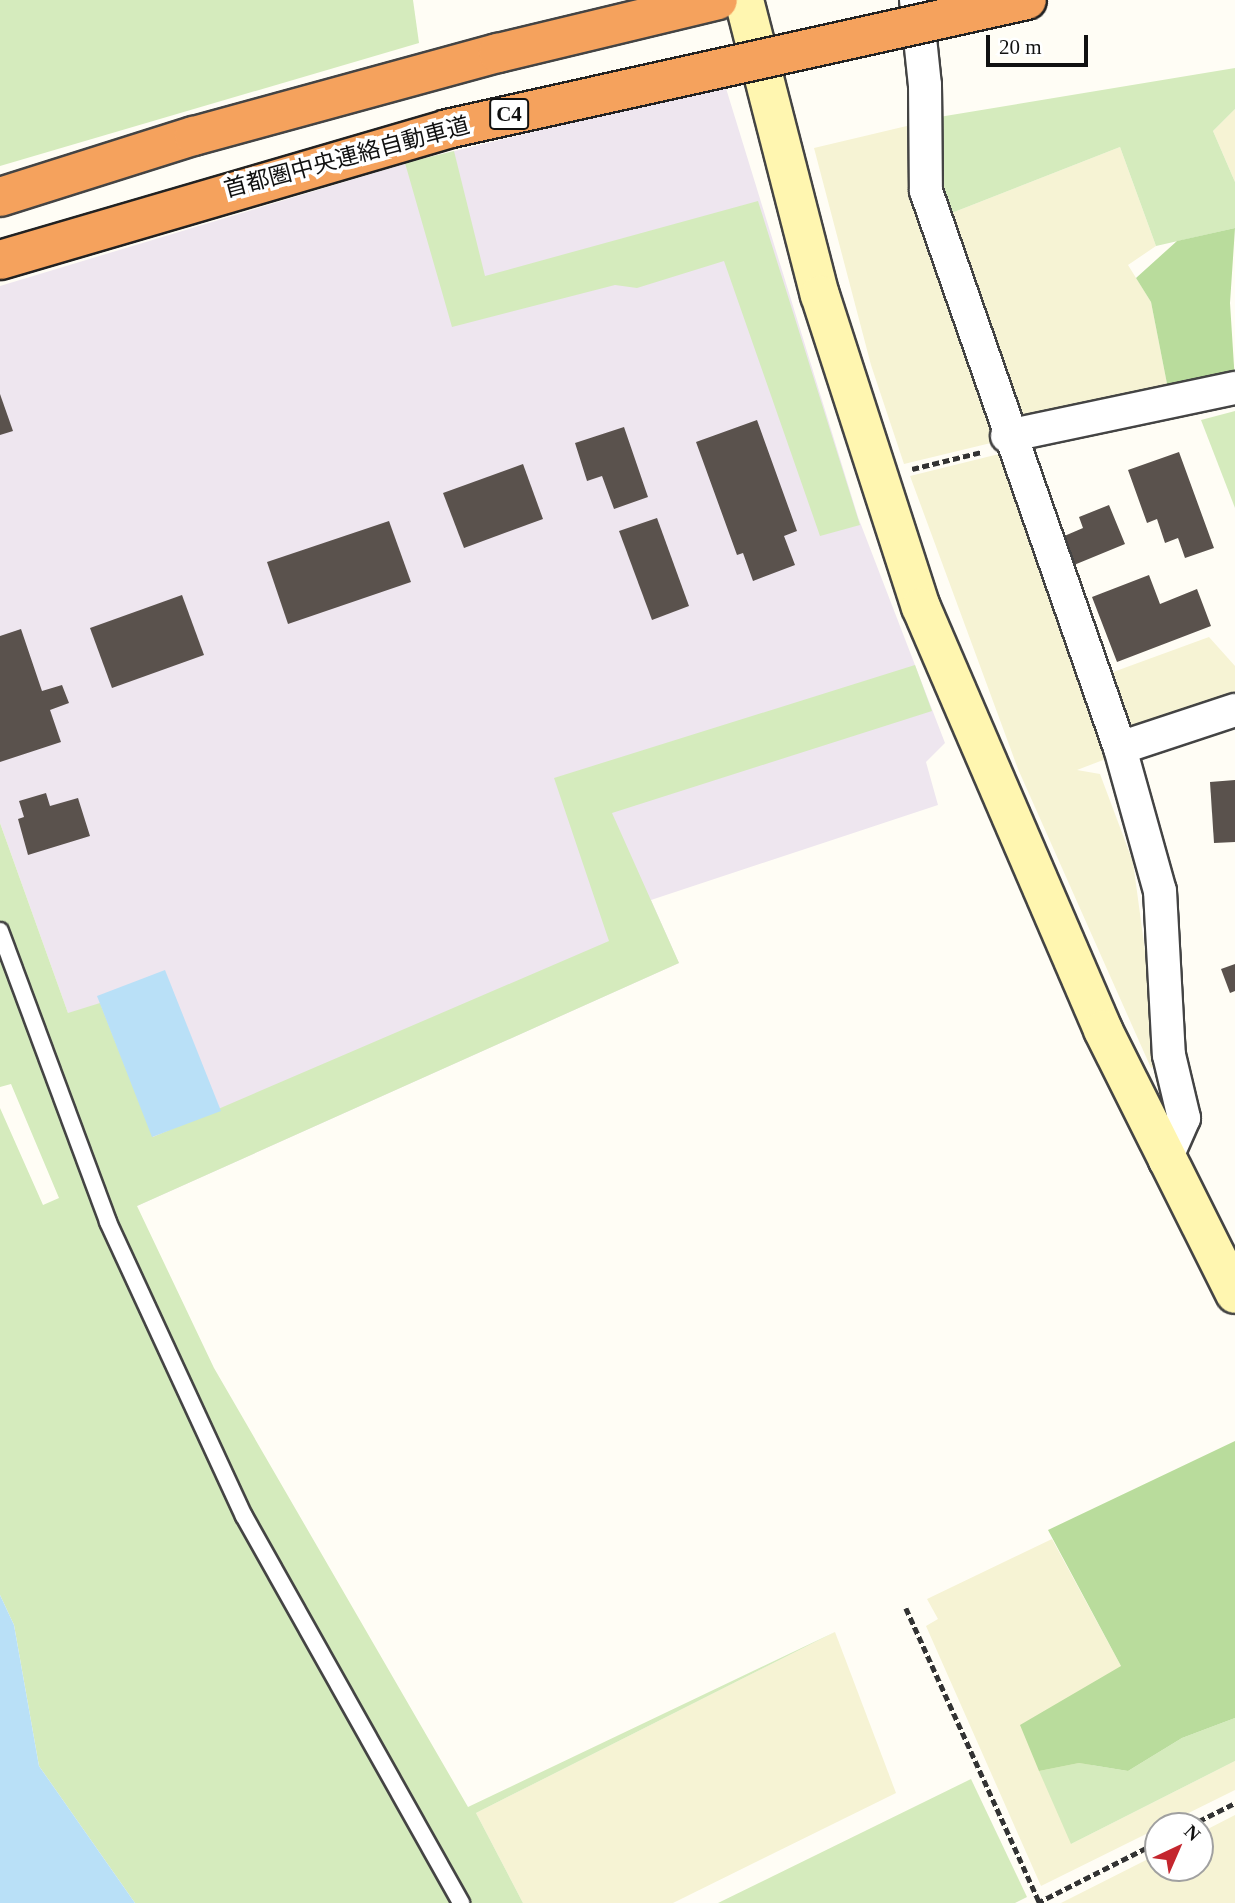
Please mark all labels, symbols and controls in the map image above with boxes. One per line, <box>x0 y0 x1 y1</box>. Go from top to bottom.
scale bar <box>990 21 1092 65</box>
text: 20 m <box>999 35 1042 59</box>
road number: C4 <box>488 96 530 132</box>
street label: 首都圏中央連絡自動車道 <box>221 112 473 204</box>
north arrow <box>1144 1812 1214 1882</box>
text: N <box>1180 1821 1205 1845</box>

